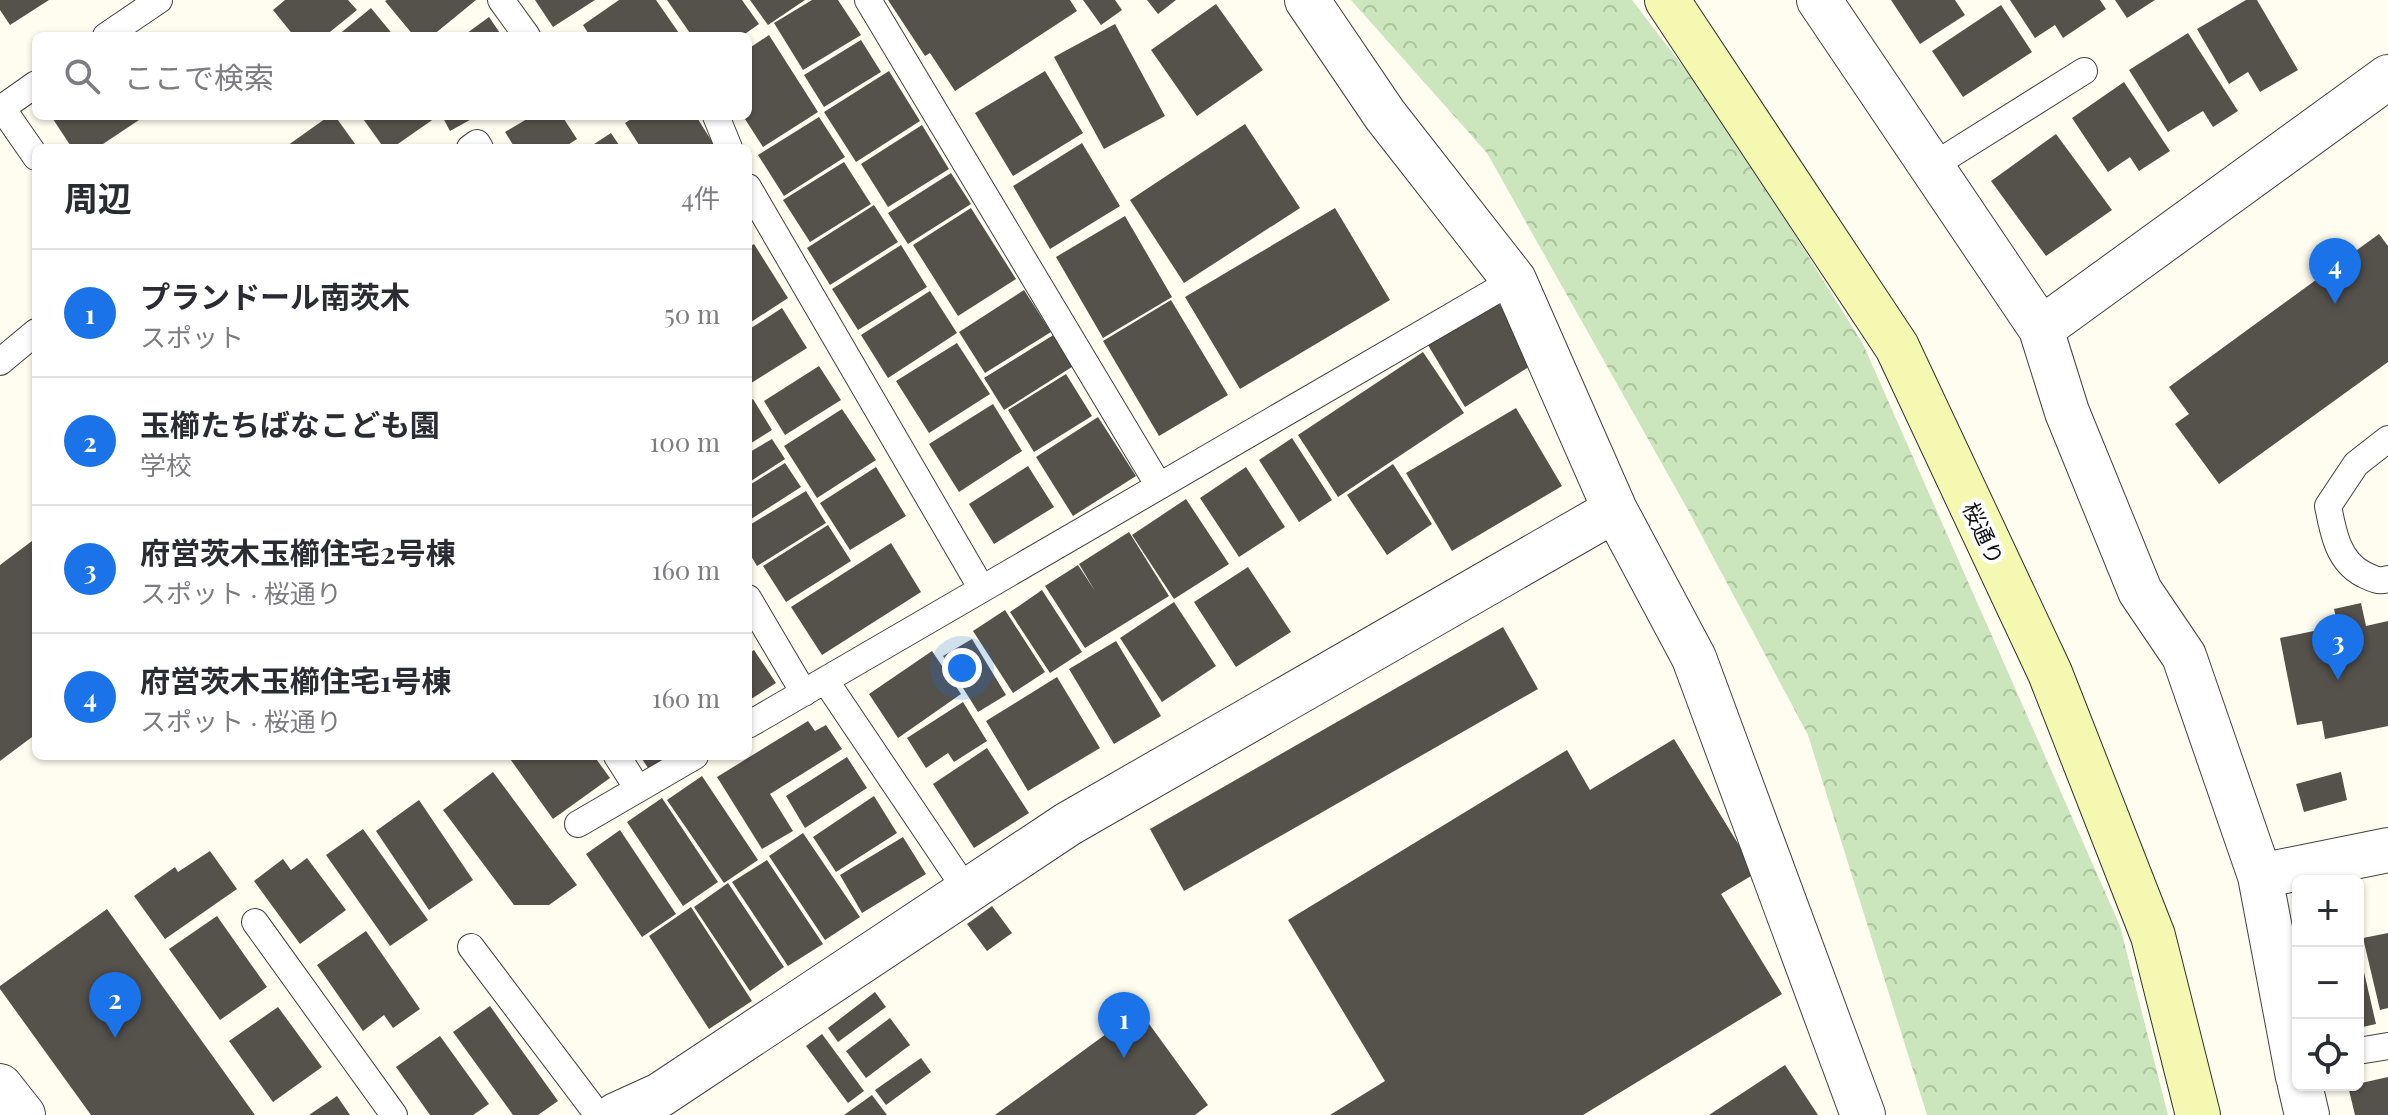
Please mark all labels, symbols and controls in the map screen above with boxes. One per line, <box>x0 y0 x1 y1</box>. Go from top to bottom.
search box <box>32 32 752 120</box>
icon: search <box>60 54 104 98</box>
text: ここで検索 <box>124 57 274 97</box>
text: 周辺 <box>64 174 132 220</box>
text: 4件 <box>681 180 720 215</box>
pin: 4 <box>2309 238 2361 304</box>
text: プランドール南茨木 <box>140 276 410 316</box>
text: 1 <box>85 296 95 331</box>
text: 50 m <box>664 296 720 331</box>
text: スポット <box>140 319 244 354</box>
text: 玉櫛たちばなこども園 <box>140 404 440 444</box>
text: 2 <box>83 424 97 459</box>
text: 100 m <box>650 424 720 459</box>
text: 学校 <box>140 447 192 482</box>
street label: 桜通り <box>1956 497 2012 569</box>
text: 府営茨木玉櫛住宅2号棟 <box>140 532 456 572</box>
text: 3 <box>84 552 96 587</box>
text: 160 m <box>652 552 720 587</box>
text: スポット · 桜通り <box>140 575 342 610</box>
pin: 3 <box>2312 614 2364 680</box>
your location <box>942 648 982 688</box>
text: 府営茨木玉櫛住宅1号棟 <box>140 660 452 700</box>
text: 4 <box>83 680 97 715</box>
text: 160 m <box>652 680 720 715</box>
text: スポット · 桜通り <box>140 703 342 738</box>
map controls <box>2292 875 2364 1091</box>
button: + <box>2292 875 2364 947</box>
button: − <box>2292 947 2364 1019</box>
pin: 2 <box>89 972 141 1038</box>
pin: 1 <box>1098 992 1150 1058</box>
button: locate <box>2292 1019 2364 1091</box>

